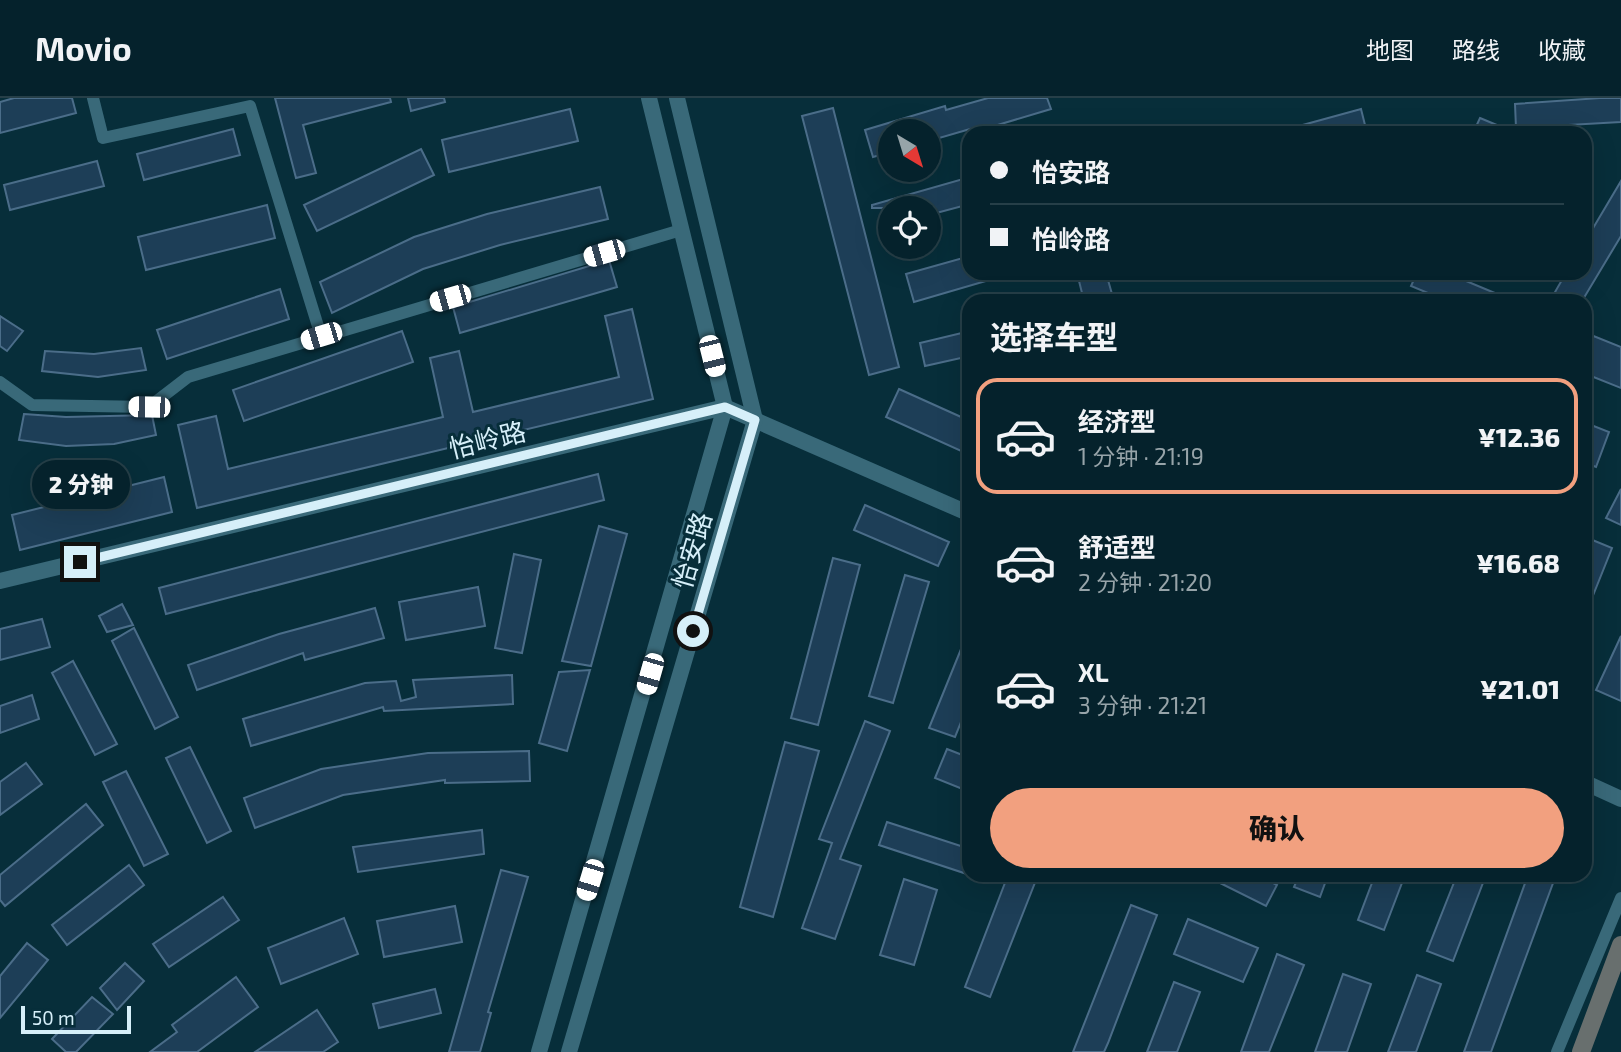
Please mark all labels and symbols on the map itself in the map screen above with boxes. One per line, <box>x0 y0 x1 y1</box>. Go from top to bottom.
north arrow <box>878 119 942 182</box>
car <box>581 237 628 269</box>
car <box>427 282 474 314</box>
car <box>298 320 345 352</box>
car <box>697 333 728 379</box>
car <box>128 396 171 418</box>
street label: 怡岭路 <box>445 415 529 463</box>
callout: 2 分钟 <box>31 461 129 510</box>
street label: 怡安路 <box>665 508 717 592</box>
route end <box>64 546 96 578</box>
route start <box>677 615 709 647</box>
car <box>635 651 666 697</box>
car <box>574 857 607 903</box>
scale bar <box>21 1003 131 1035</box>

